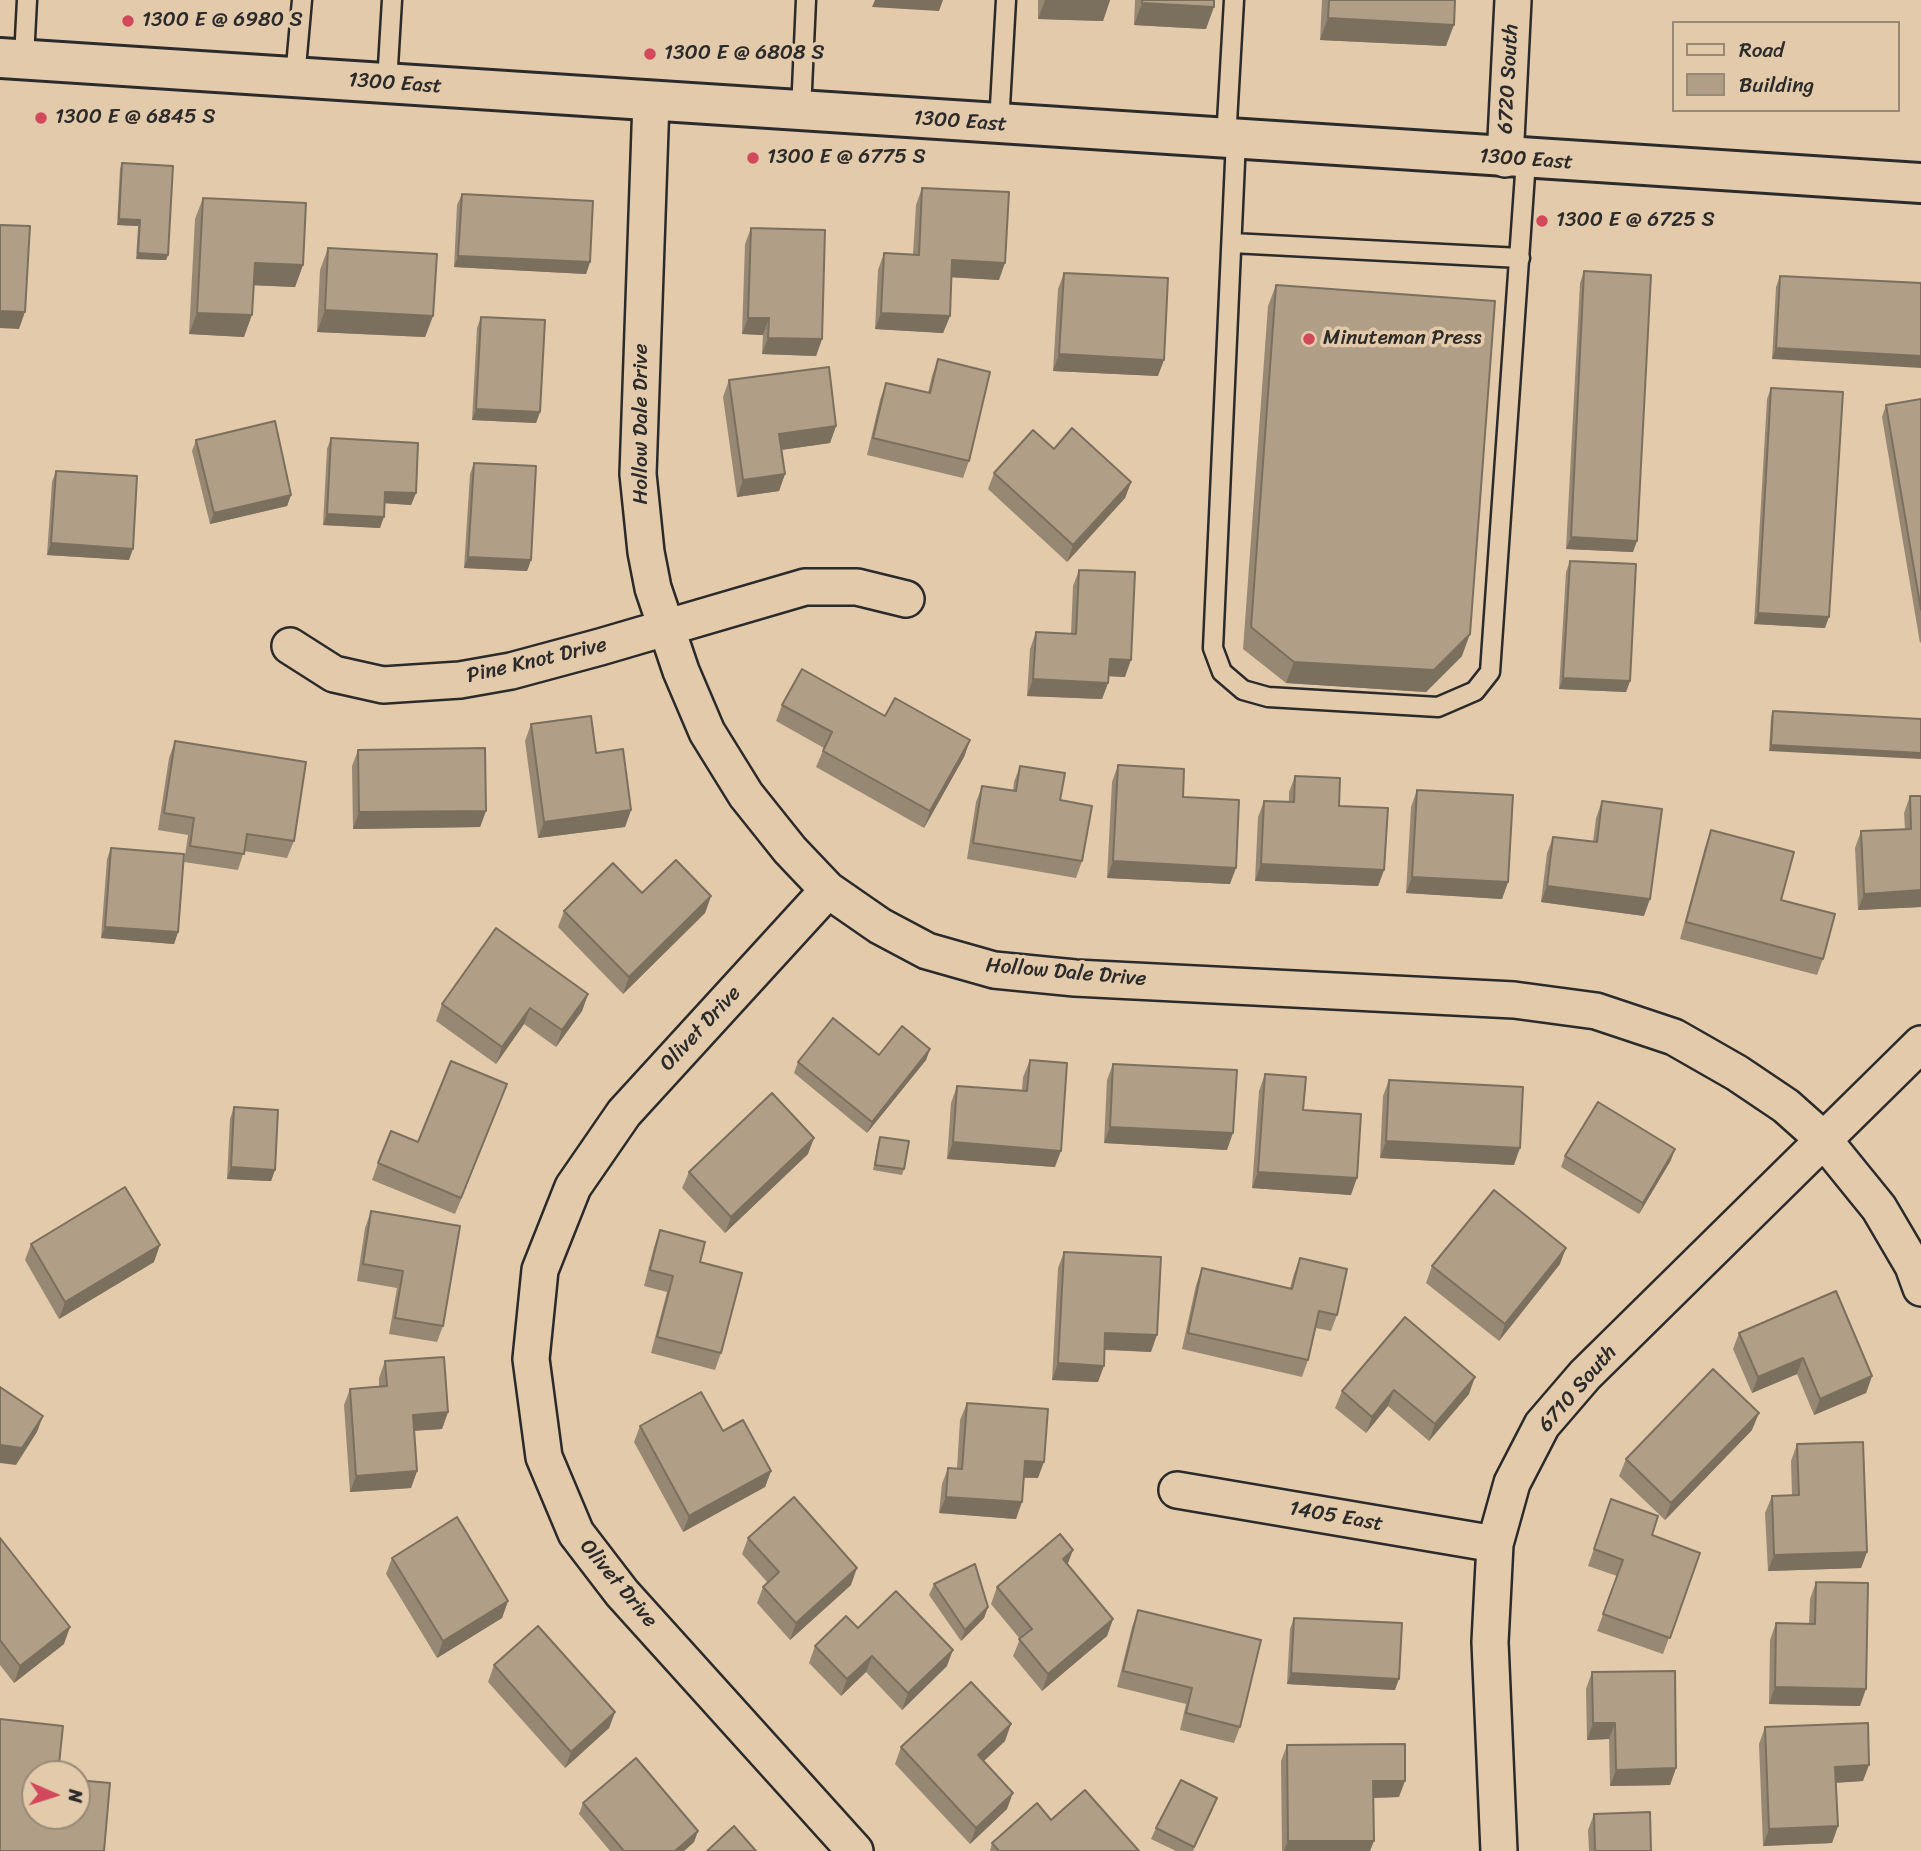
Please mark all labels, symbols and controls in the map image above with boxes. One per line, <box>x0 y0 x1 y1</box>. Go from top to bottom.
place label: 1300 E @ 6980 S <box>142 8 303 34</box>
marker: 1300 E @ 6980 S <box>120 13 136 29</box>
legend <box>1672 21 1900 112</box>
street label: 6720 South <box>1494 23 1524 135</box>
text: Road <box>1739 31 1784 69</box>
place label: 1300 E @ 6808 S <box>664 41 824 67</box>
marker: 1300 E @ 6808 S <box>642 46 658 62</box>
text: Building <box>1739 66 1814 104</box>
street label: 1300 East <box>347 68 443 100</box>
place label: 1300 E @ 6845 S <box>55 105 215 131</box>
street label: 1300 East <box>912 106 1008 138</box>
marker: 1300 E @ 6845 S <box>33 110 49 126</box>
street label: 1300 East <box>1478 144 1574 176</box>
place label: 1300 E @ 6775 S <box>767 145 926 171</box>
marker: 1300 E @ 6775 S <box>745 150 761 166</box>
place label: 1300 E @ 6725 S <box>1556 208 1715 234</box>
marker: 1300 E @ 6725 S <box>1534 213 1550 229</box>
place label: Minuteman Press <box>1323 326 1482 352</box>
marker: Minuteman Press <box>1301 331 1317 347</box>
street label: Hollow Dale Drive <box>629 343 655 505</box>
street label: Pine Knot Drive <box>464 633 610 689</box>
street label: Hollow Dale Drive <box>985 953 1147 993</box>
street label: Olivet Drive <box>655 981 747 1077</box>
street label: 6710 South <box>1533 1340 1623 1438</box>
street label: 1405 East <box>1287 1496 1385 1538</box>
street label: Olivet Drive <box>574 1535 662 1633</box>
north arrow <box>21 1760 91 1830</box>
text: N <box>59 1789 92 1803</box>

